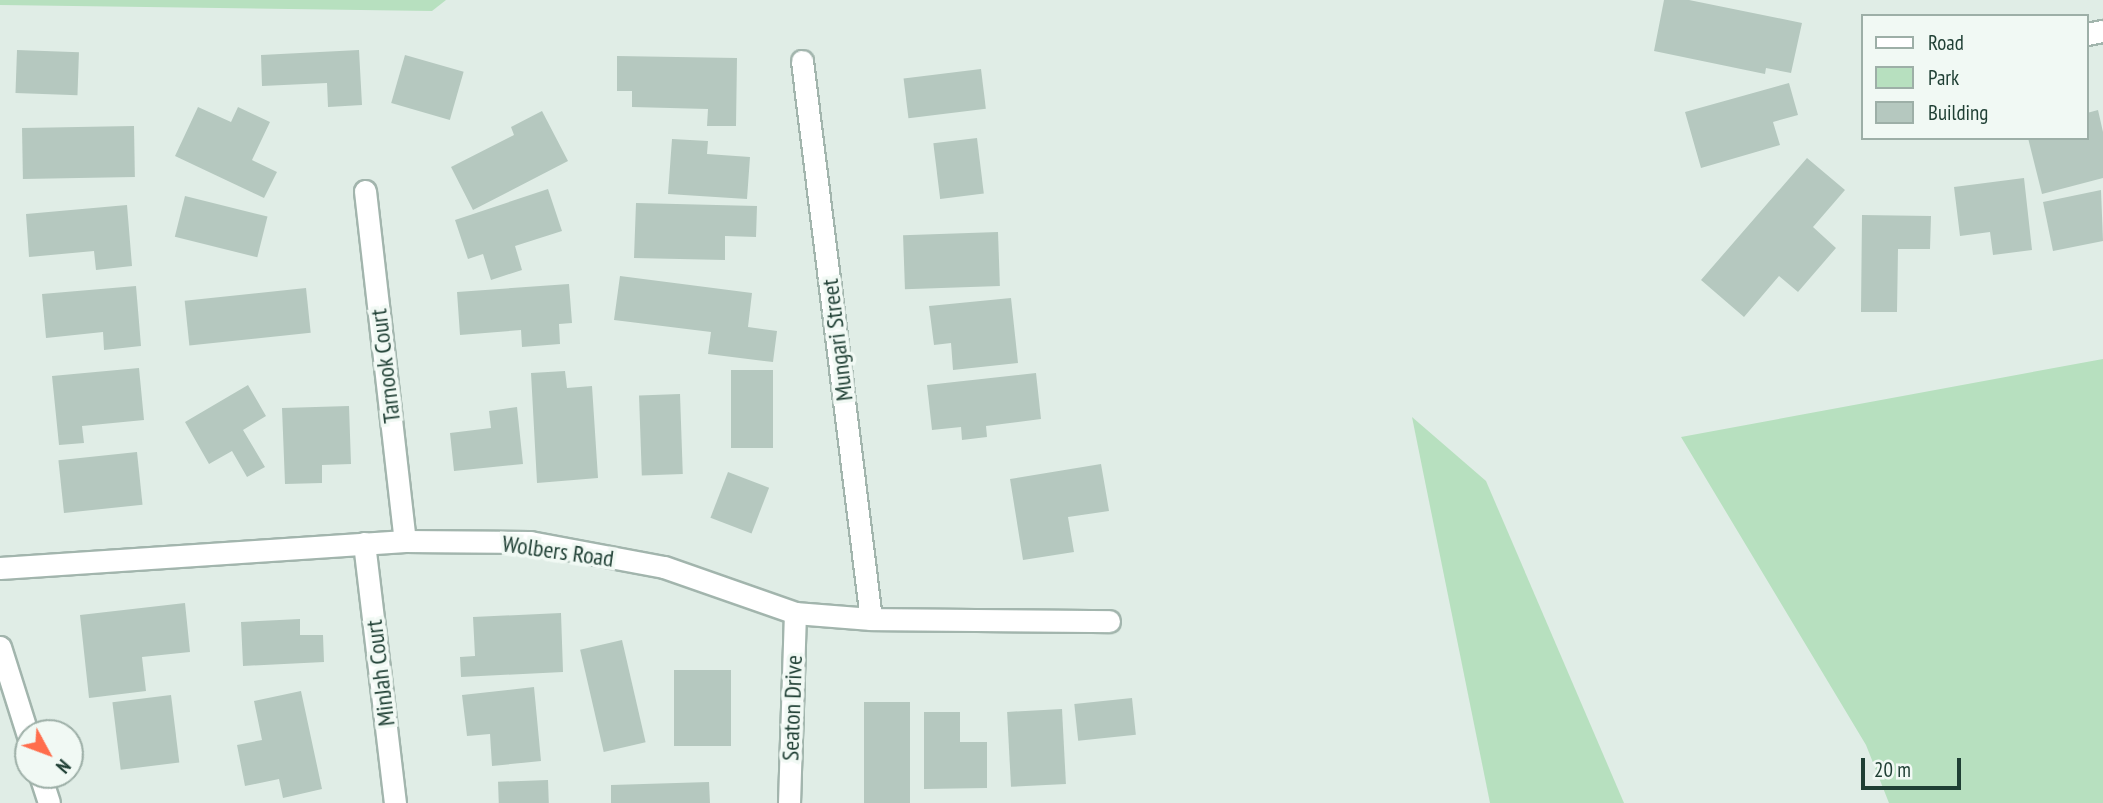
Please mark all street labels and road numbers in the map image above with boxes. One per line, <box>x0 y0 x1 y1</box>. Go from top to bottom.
street label: Mungari Street <box>815 277 859 403</box>
street label: Tarnook Court <box>364 307 406 425</box>
street label: Wolbers Road <box>500 529 616 573</box>
street label: MinJah Court <box>359 618 401 728</box>
street label: Seaton Drive <box>776 655 808 761</box>

